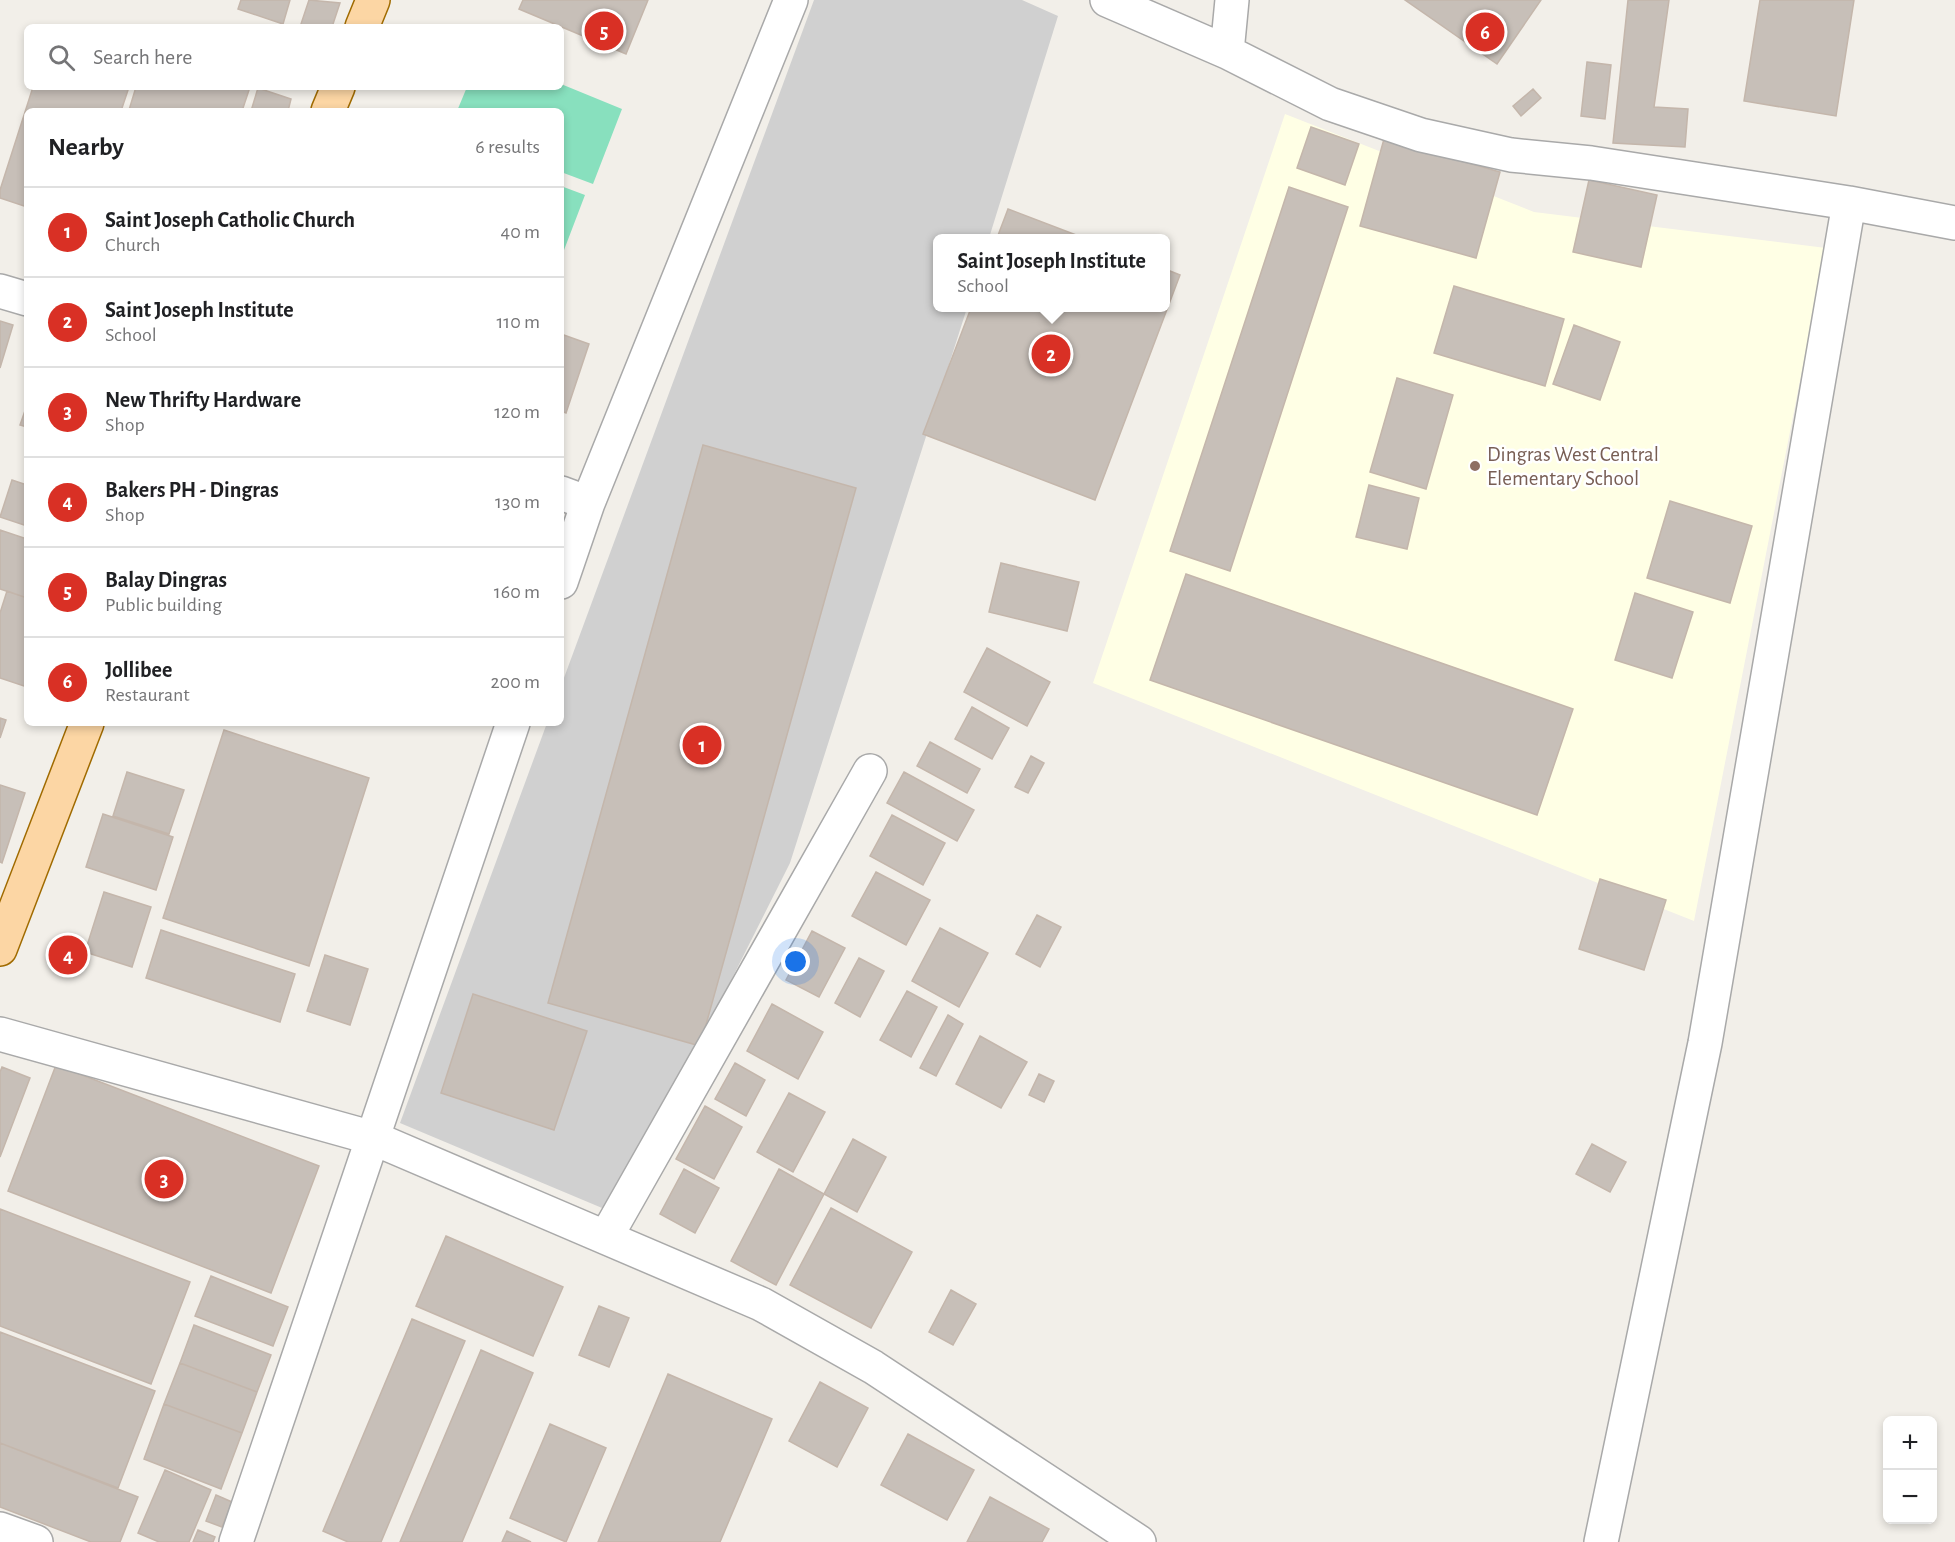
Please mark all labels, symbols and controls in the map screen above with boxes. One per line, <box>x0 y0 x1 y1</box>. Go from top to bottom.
pin: 5 <box>584 9 624 54</box>
pin: 6 <box>1466 9 1504 54</box>
search box <box>24 24 564 90</box>
icon: search <box>45 41 78 74</box>
text: Search here <box>93 46 192 68</box>
text: Nearby <box>48 134 124 160</box>
text: 6 results <box>475 137 540 157</box>
text: Saint Joseph Catholic Church <box>105 209 355 231</box>
text: 1 <box>64 222 71 242</box>
text: 40 m <box>501 222 540 242</box>
popup <box>933 234 1170 312</box>
text: Church <box>105 235 160 255</box>
text: Saint Joseph Institute <box>957 250 1146 272</box>
text: School <box>957 276 1009 296</box>
text: Saint Joseph Institute <box>105 299 294 321</box>
text: 2 <box>63 312 72 332</box>
text: 110 m <box>496 312 540 332</box>
text: School <box>105 325 157 345</box>
pin: 2 <box>1032 332 1070 376</box>
text: New Thrifty Hardware <box>105 389 301 411</box>
text: 3 <box>63 402 72 422</box>
text: 120 m <box>494 402 540 422</box>
text: Shop <box>105 415 145 435</box>
place label: Dingras West Central Elementary School <box>1487 444 1659 489</box>
marker: Dingras West Central Elementary School <box>1468 459 1482 473</box>
text: Bakers PH - Dingras <box>105 479 279 501</box>
text: 4 <box>62 492 73 512</box>
text: 130 m <box>495 492 540 512</box>
text: Shop <box>105 505 145 525</box>
text: Balay Dingras <box>105 569 227 591</box>
text: 5 <box>63 582 72 602</box>
text: 160 m <box>494 582 540 602</box>
text: Public building <box>105 595 222 615</box>
text: Jollibee <box>105 659 172 681</box>
text: 6 <box>63 672 72 692</box>
text: 200 m <box>490 672 540 692</box>
text: Restaurant <box>105 685 190 705</box>
pin: 1 <box>682 722 722 768</box>
pin: 4 <box>48 932 88 978</box>
your location <box>781 947 810 976</box>
pin: 3 <box>144 1156 184 1202</box>
map controls <box>1883 1416 1937 1524</box>
button: + <box>1883 1416 1937 1470</box>
button: − <box>1883 1470 1937 1524</box>

